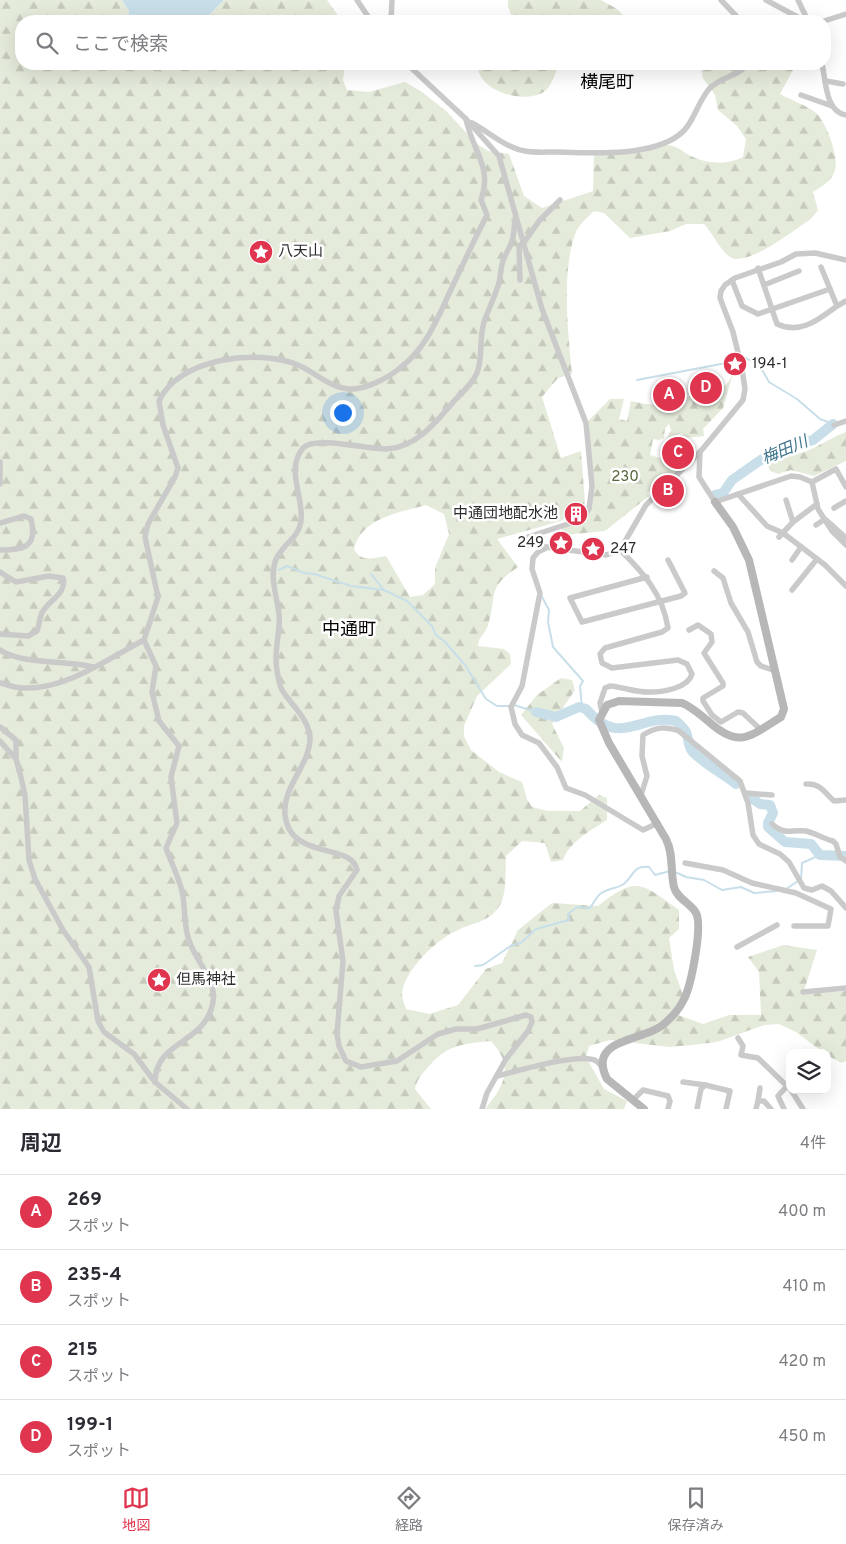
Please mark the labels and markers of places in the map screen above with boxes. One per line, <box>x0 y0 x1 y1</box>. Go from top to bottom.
place icon: 八天山 <box>248 239 274 265</box>
place label: 八天山 <box>278 243 323 262</box>
place icon: 194-1 <box>722 351 748 377</box>
place label: 194-1 <box>752 355 787 374</box>
pin: D <box>690 369 722 407</box>
pin: A <box>653 376 685 414</box>
pin: C <box>662 434 694 472</box>
pin: B <box>652 472 684 510</box>
building icon: 中通団地配水池 <box>563 501 589 527</box>
place label: 中通団地配水池 <box>453 505 558 524</box>
place icon: 249 <box>548 530 574 556</box>
place label: 249 <box>517 534 544 553</box>
place icon: 247 <box>580 536 606 562</box>
place label: 247 <box>610 540 636 559</box>
place icon: 但馬神社 <box>146 967 172 993</box>
place label: 但馬神社 <box>176 971 236 990</box>

